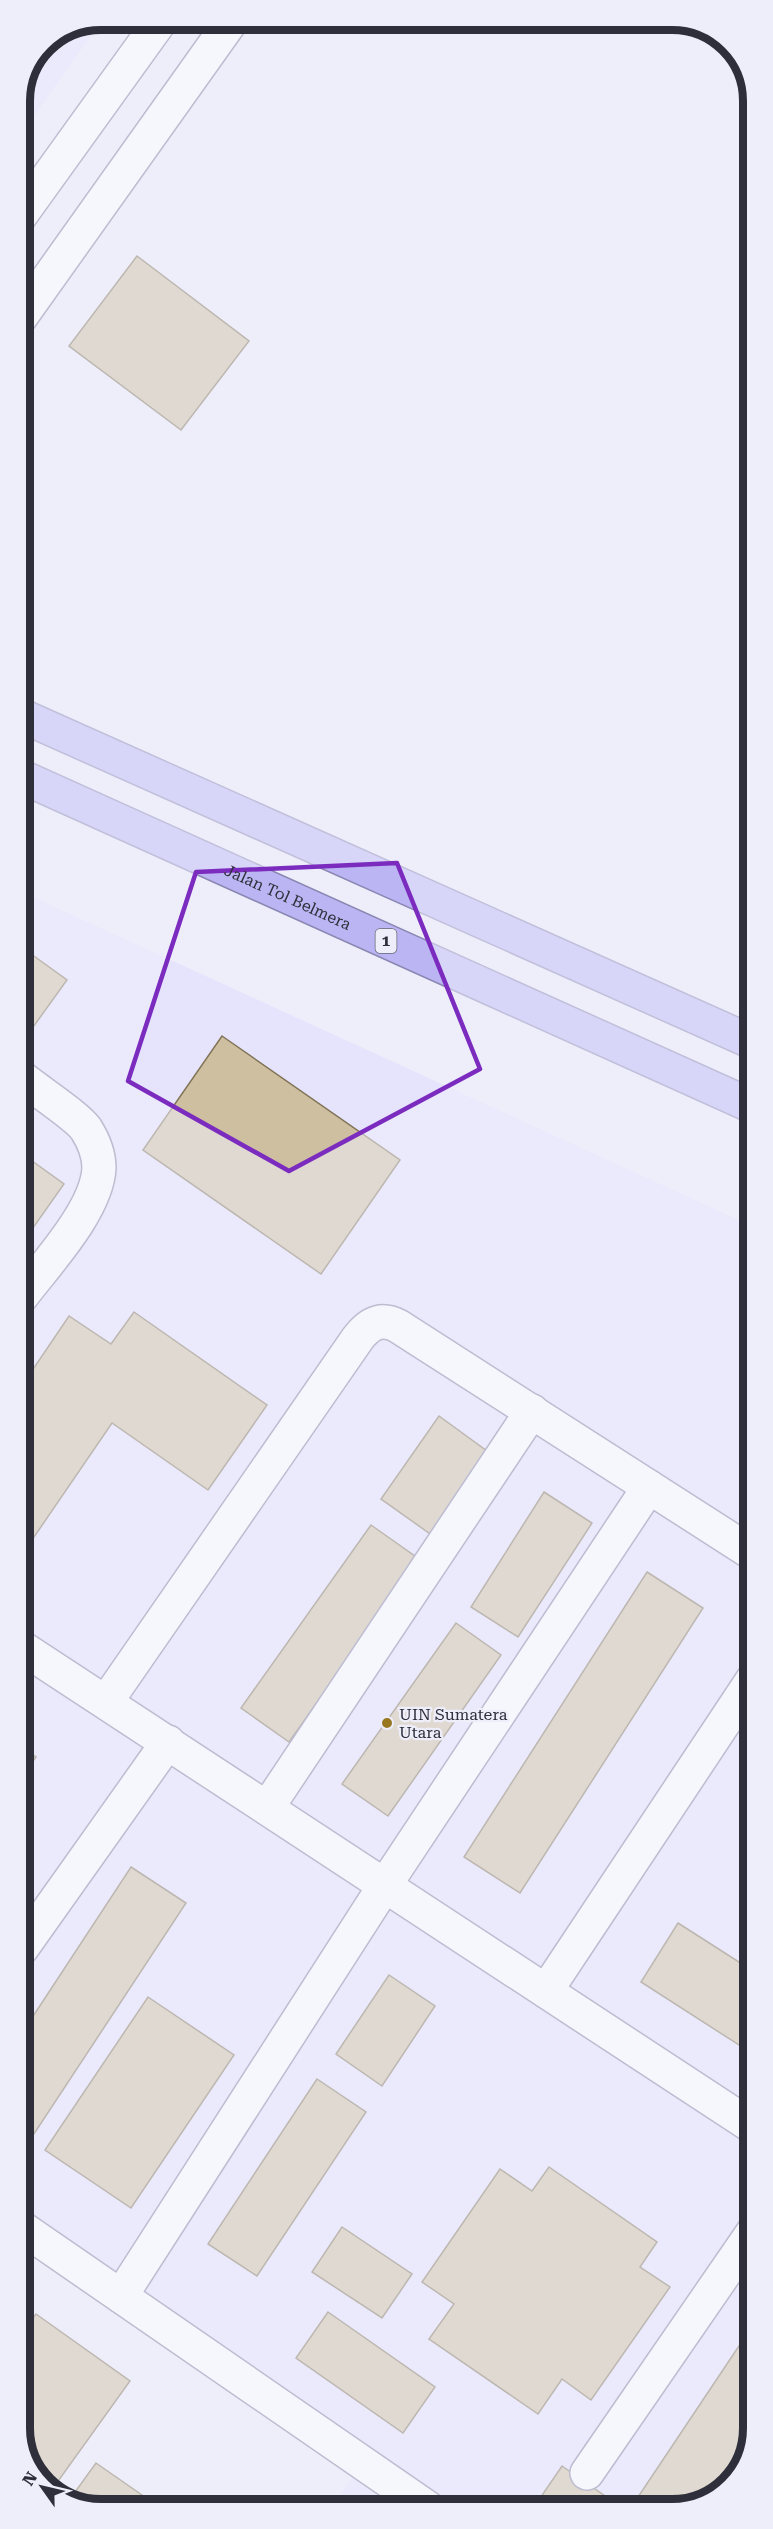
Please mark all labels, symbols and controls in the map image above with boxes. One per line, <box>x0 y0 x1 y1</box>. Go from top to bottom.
street label: Jalan Tol Belmera <box>222 860 355 934</box>
road number: 1 <box>376 929 396 953</box>
place label: UIN Sumatera Utara <box>399 1705 508 1742</box>
marker: UIN Sumatera Utara <box>380 1716 394 1730</box>
north arrow <box>12 2457 72 2517</box>
text: N <box>19 2468 41 2489</box>

